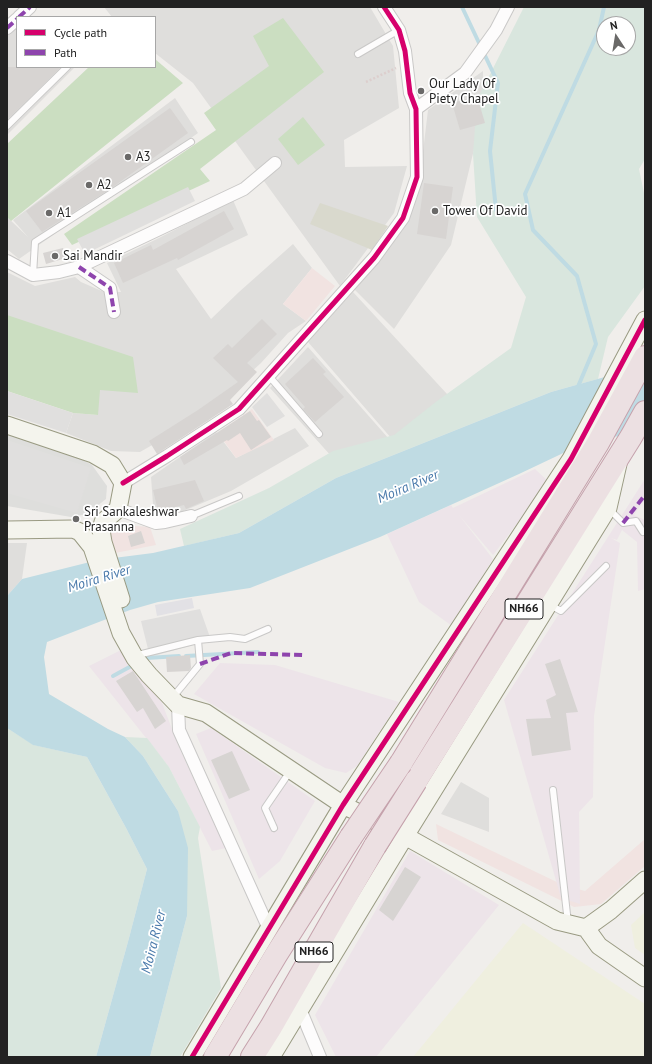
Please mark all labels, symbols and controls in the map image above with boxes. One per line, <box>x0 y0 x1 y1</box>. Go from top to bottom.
legend <box>16 16 156 68</box>
north arrow <box>596 16 636 56</box>
text: N <box>609 18 619 33</box>
text: Cycle path <box>54 25 107 40</box>
text: Path <box>54 45 77 60</box>
place label: Our Lady Of Piety Chapel <box>429 76 499 107</box>
marker: Our Lady Of Piety Chapel <box>416 86 426 96</box>
place label: A3 <box>136 149 151 165</box>
marker: A3 <box>123 152 133 162</box>
place label: A2 <box>97 177 112 193</box>
marker: A2 <box>84 180 94 190</box>
place label: Tower Of David <box>443 203 527 219</box>
place label: A1 <box>57 205 72 221</box>
marker: Tower Of David <box>430 206 440 216</box>
marker: A1 <box>44 208 54 218</box>
place label: Sai Mandir <box>63 248 122 264</box>
marker: Sai Mandir <box>50 251 60 261</box>
water label: Moira River <box>375 467 441 507</box>
place label: Sri Sankaleshwar Prasanna <box>84 504 179 535</box>
marker: Sri Sankaleshwar Prasanna <box>71 514 81 524</box>
water label: Moira River <box>66 562 132 596</box>
road number: NH66 <box>505 599 543 619</box>
water label: Moira River <box>138 909 170 975</box>
road number: NH66 <box>295 942 333 962</box>

